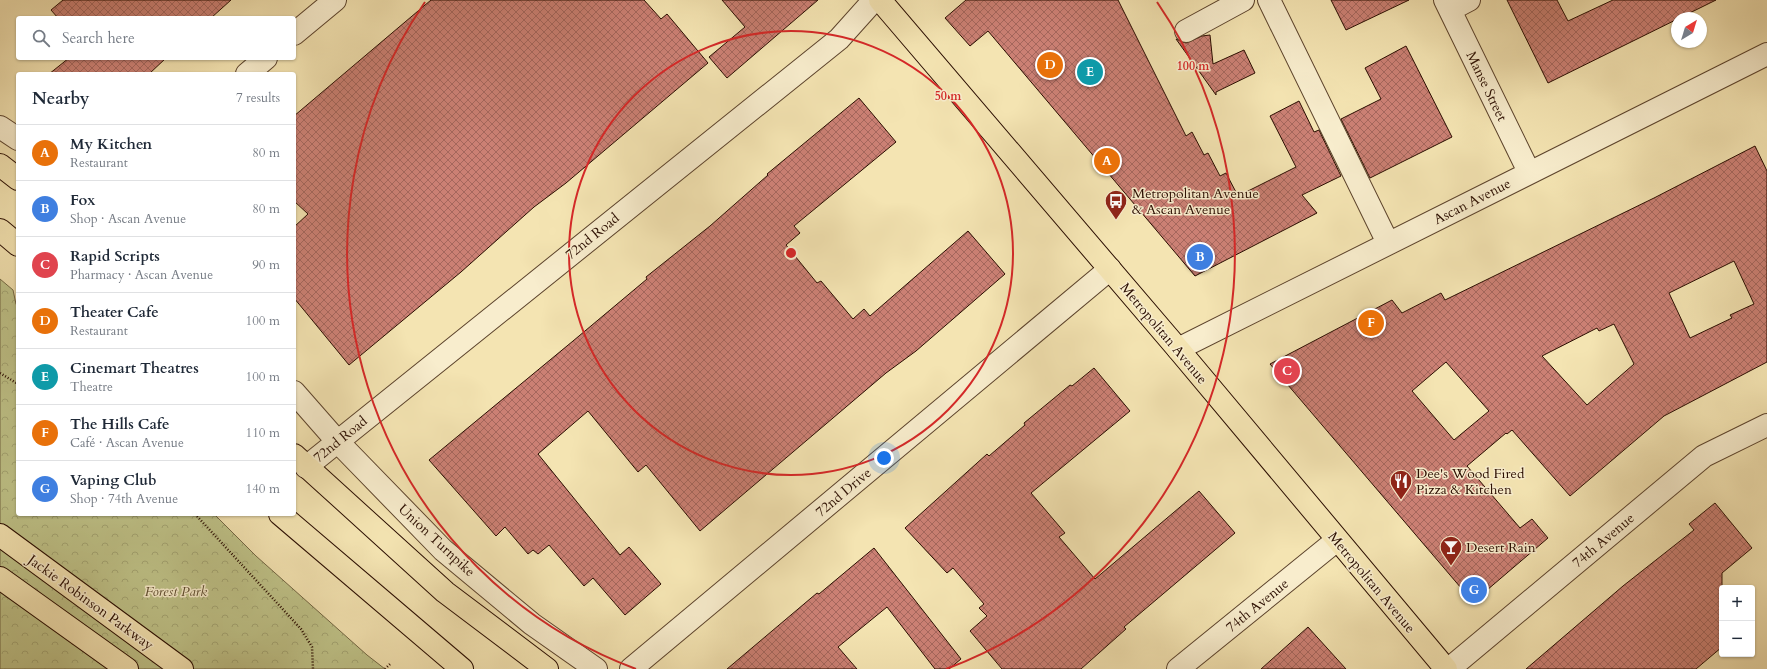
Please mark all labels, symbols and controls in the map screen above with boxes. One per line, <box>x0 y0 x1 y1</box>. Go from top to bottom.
north arrow <box>1671 12 1707 48</box>
search box <box>16 16 296 60</box>
icon: search <box>30 27 52 49</box>
text: Search here <box>62 28 135 48</box>
street label: Manse Street <box>1461 48 1512 125</box>
pin: D <box>1037 50 1063 80</box>
pin: E <box>1077 57 1103 87</box>
text: 100 m <box>1177 58 1210 74</box>
text: Nearby <box>32 87 89 110</box>
text: 50 m <box>935 88 962 104</box>
text: 7 results <box>236 89 280 107</box>
text: My Kitchen <box>70 134 152 154</box>
text: A <box>40 144 50 162</box>
text: 80 m <box>252 144 280 162</box>
pin: A <box>1094 146 1120 176</box>
text: Restaurant <box>70 154 128 172</box>
street label: Ascan Avenue <box>1430 174 1514 229</box>
place label: Metropolitan Avenue & Ascan Avenue <box>1132 184 1259 219</box>
bus stop icon: Metropolitan Avenue & Ascan Avenue <box>1103 188 1129 221</box>
text: Fox <box>70 190 95 210</box>
text: B <box>40 200 50 218</box>
text: 80 m <box>252 200 280 218</box>
street label: 72nd Road <box>561 208 624 264</box>
text: Shop · Ascan Avenue <box>70 210 186 228</box>
pin: B <box>1187 242 1213 272</box>
text: Rapid Scripts <box>70 246 160 266</box>
centre of rings <box>784 246 798 260</box>
text: C <box>40 256 50 274</box>
text: 90 m <box>252 256 280 274</box>
text: Pharmacy · Ascan Avenue <box>70 266 213 284</box>
street label: Metropolitan Avenue <box>1116 279 1212 388</box>
text: Theater Cafe <box>70 302 159 322</box>
pin: F <box>1358 308 1384 338</box>
text: D <box>39 312 51 330</box>
text: 100 m <box>246 312 280 330</box>
text: Restaurant <box>70 322 128 340</box>
pin: C <box>1274 356 1300 386</box>
text: Cinemart Theatres <box>70 358 199 378</box>
text: E <box>41 368 49 386</box>
text: 100 m <box>246 368 280 386</box>
text: Theatre <box>70 378 113 396</box>
street label: 72nd Road <box>309 411 372 467</box>
text: The Hills Cafe <box>70 414 169 434</box>
text: F <box>41 424 49 442</box>
text: 110 m <box>246 424 280 442</box>
text: Café · Ascan Avenue <box>70 434 184 452</box>
your location <box>874 448 894 468</box>
street label: 72nd Drive <box>811 463 875 521</box>
place label: Dee's Wood Fired Pizza & Kitchen <box>1416 464 1525 499</box>
restaurant icon: Dee's Wood Fired Pizza & Kitchen <box>1388 468 1414 501</box>
text: Vaping Club <box>70 470 157 490</box>
text: G <box>40 480 50 498</box>
text: 140 m <box>246 480 280 498</box>
text: Shop · 74th Avenue <box>70 490 178 508</box>
street label: Union Turnpike <box>394 500 479 581</box>
street label: 74th Avenue <box>1568 509 1638 572</box>
street label: Metropolitan Avenue <box>1324 528 1420 637</box>
bar icon: Desert Rain <box>1438 534 1464 567</box>
place label: Desert Rain <box>1466 538 1536 557</box>
street label: Jackie Robinson Parkway <box>22 549 158 655</box>
street label: 74th Avenue <box>1222 574 1293 637</box>
pin: G <box>1461 575 1487 605</box>
park label: Forest Park <box>145 582 207 601</box>
map controls <box>1719 585 1755 657</box>
button: + <box>1719 585 1755 621</box>
button: − <box>1719 621 1755 657</box>

